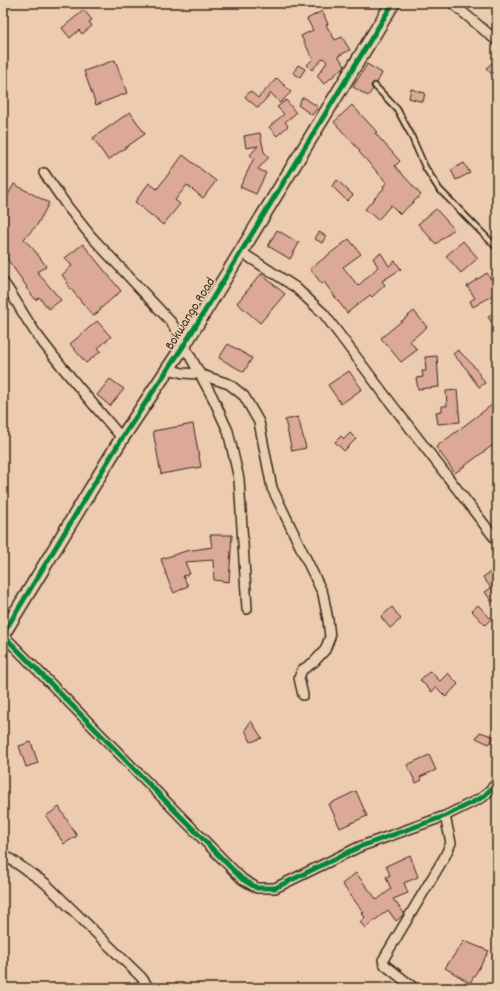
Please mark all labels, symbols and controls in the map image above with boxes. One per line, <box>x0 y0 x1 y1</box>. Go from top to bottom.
street label: Bokwango Road <box>160 274 221 354</box>

